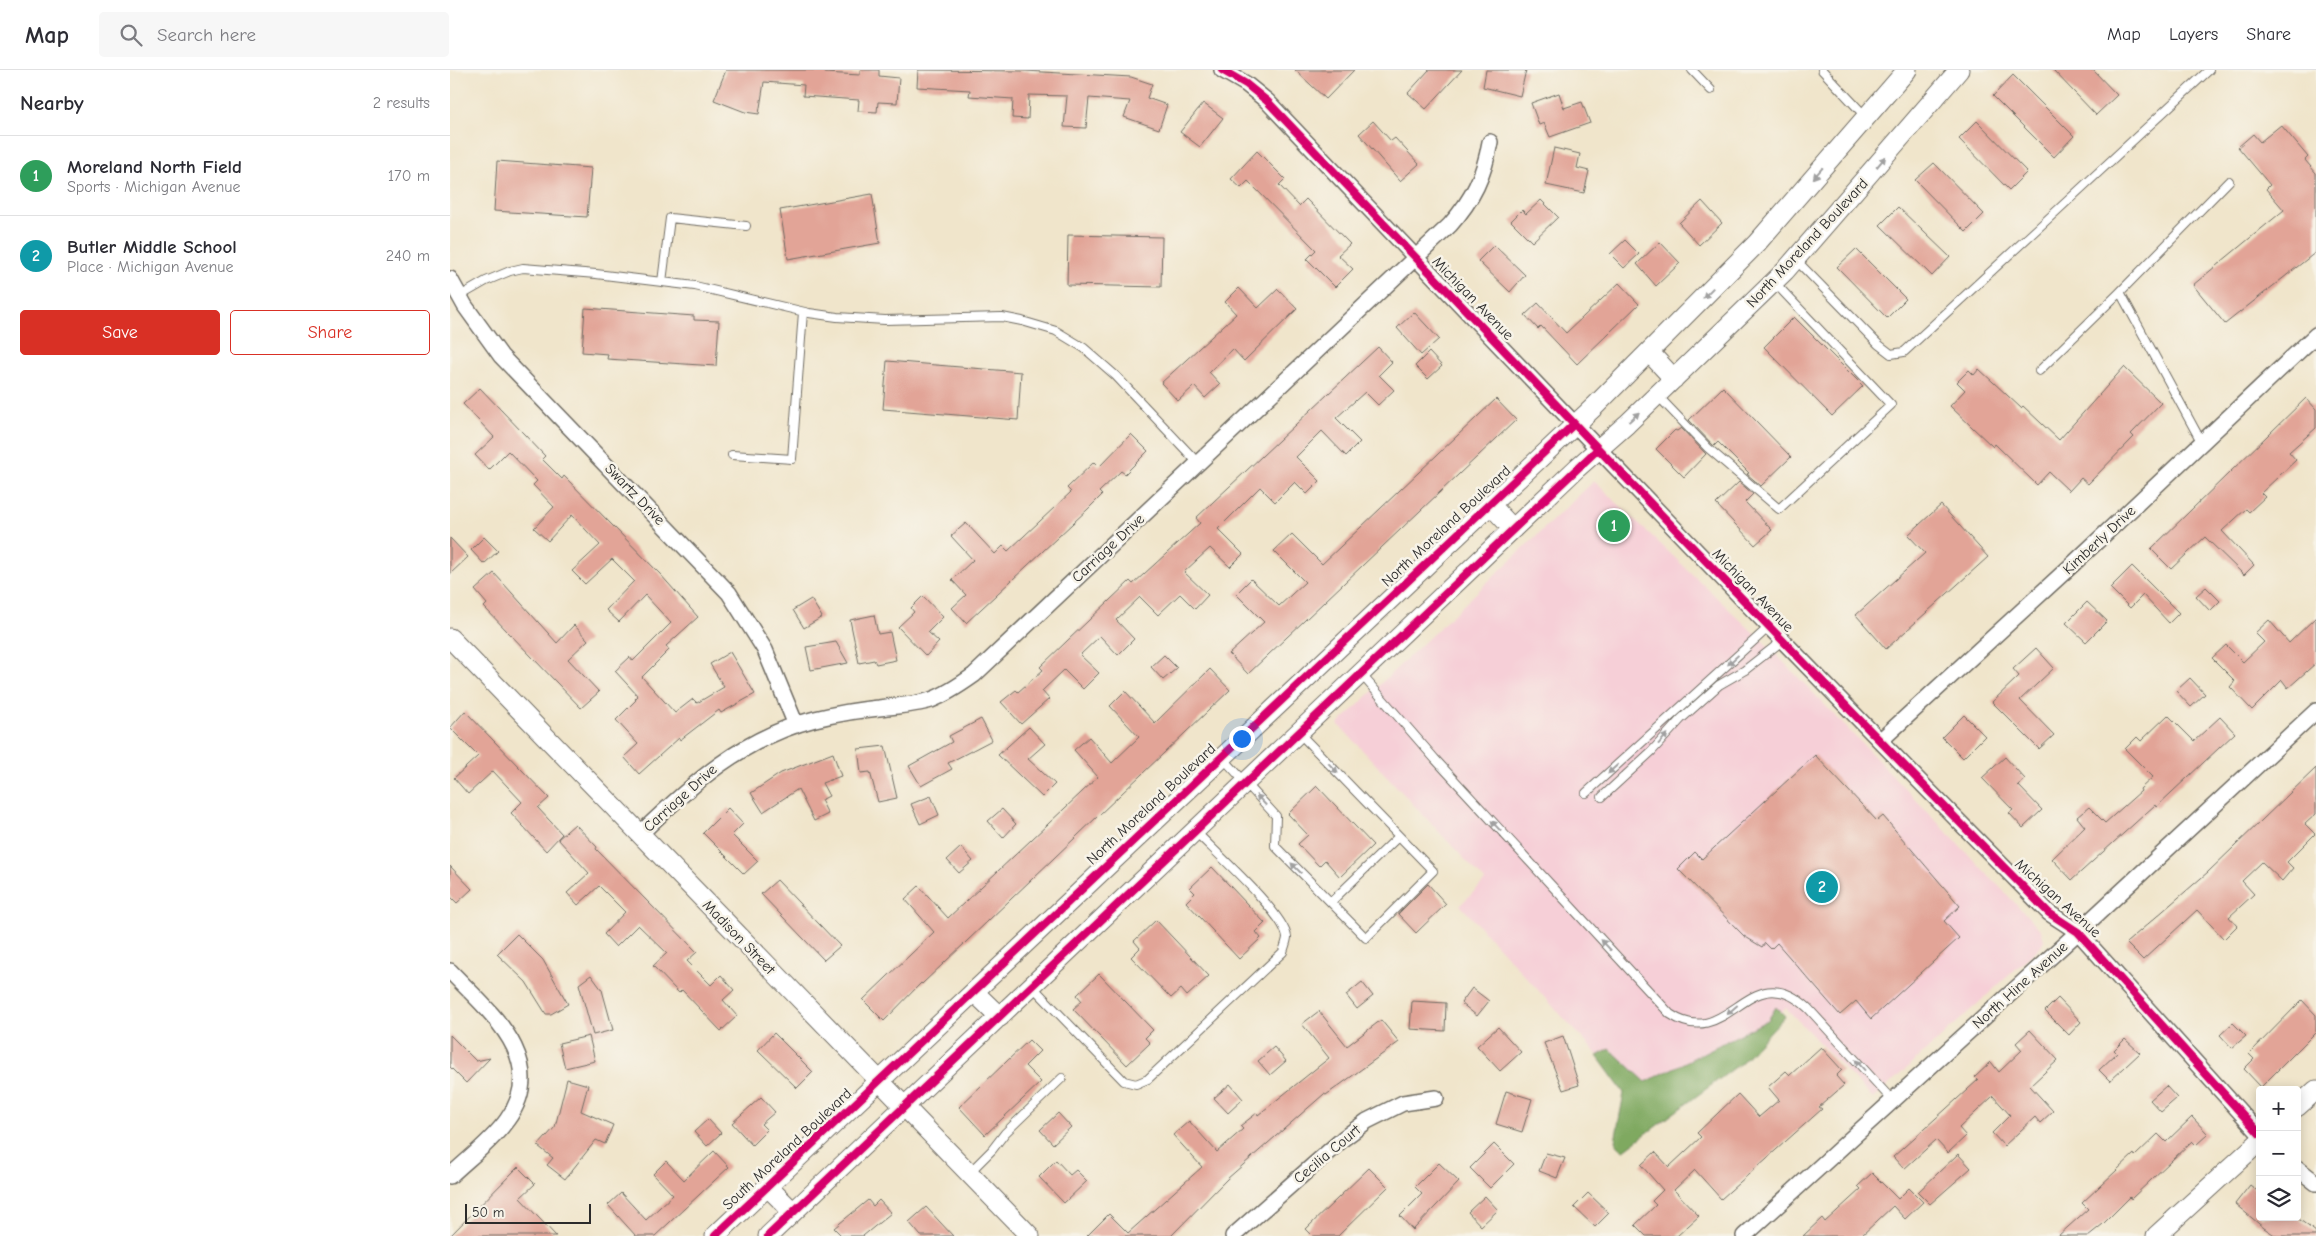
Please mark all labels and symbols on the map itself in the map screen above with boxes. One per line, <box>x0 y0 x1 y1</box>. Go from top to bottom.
one-way arrow <box>1875 156 1887 168</box>
one-way arrow <box>1813 167 1824 179</box>
street label: North Moreland Boulevard <box>1742 175 1872 311</box>
street label: Michigan Avenue <box>1429 252 1518 344</box>
one-way arrow <box>1703 287 1715 299</box>
one-way arrow <box>1628 411 1640 423</box>
street label: Swartz Drive <box>601 459 669 529</box>
street label: North Moreland Boulevard <box>1378 461 1514 591</box>
street label: Kimberly Drive <box>2059 501 2139 578</box>
pin: 1 <box>1598 507 1630 545</box>
street label: Carriage Drive <box>1068 509 1148 586</box>
street label: Michigan Avenue <box>1709 544 1798 636</box>
one-way arrow <box>1728 654 1740 666</box>
your location <box>1229 726 1255 752</box>
one-way arrow <box>1657 734 1669 746</box>
street label: North Moreland Boulevard <box>1083 739 1219 869</box>
street label: Carriage Drive <box>640 760 721 836</box>
one-way arrow <box>1327 762 1339 774</box>
one-way arrow <box>1607 763 1619 775</box>
one-way arrow <box>1255 794 1267 806</box>
one-way arrow <box>1490 820 1502 832</box>
street label: Michigan Avenue <box>2011 855 2105 942</box>
one-way arrow <box>1290 862 1302 874</box>
pin: 2 <box>1806 868 1838 906</box>
street label: Madison Street <box>699 896 780 979</box>
street label: North Hine Avenue <box>1969 937 2072 1032</box>
one-way arrow <box>1600 940 1612 952</box>
one-way arrow <box>1726 1004 1739 1015</box>
one-way arrow <box>1854 1059 1866 1071</box>
street label: South Moreland Boulevard <box>719 1084 855 1214</box>
street label: Cecilia Court <box>1290 1120 1365 1187</box>
scale bar <box>465 1201 591 1224</box>

